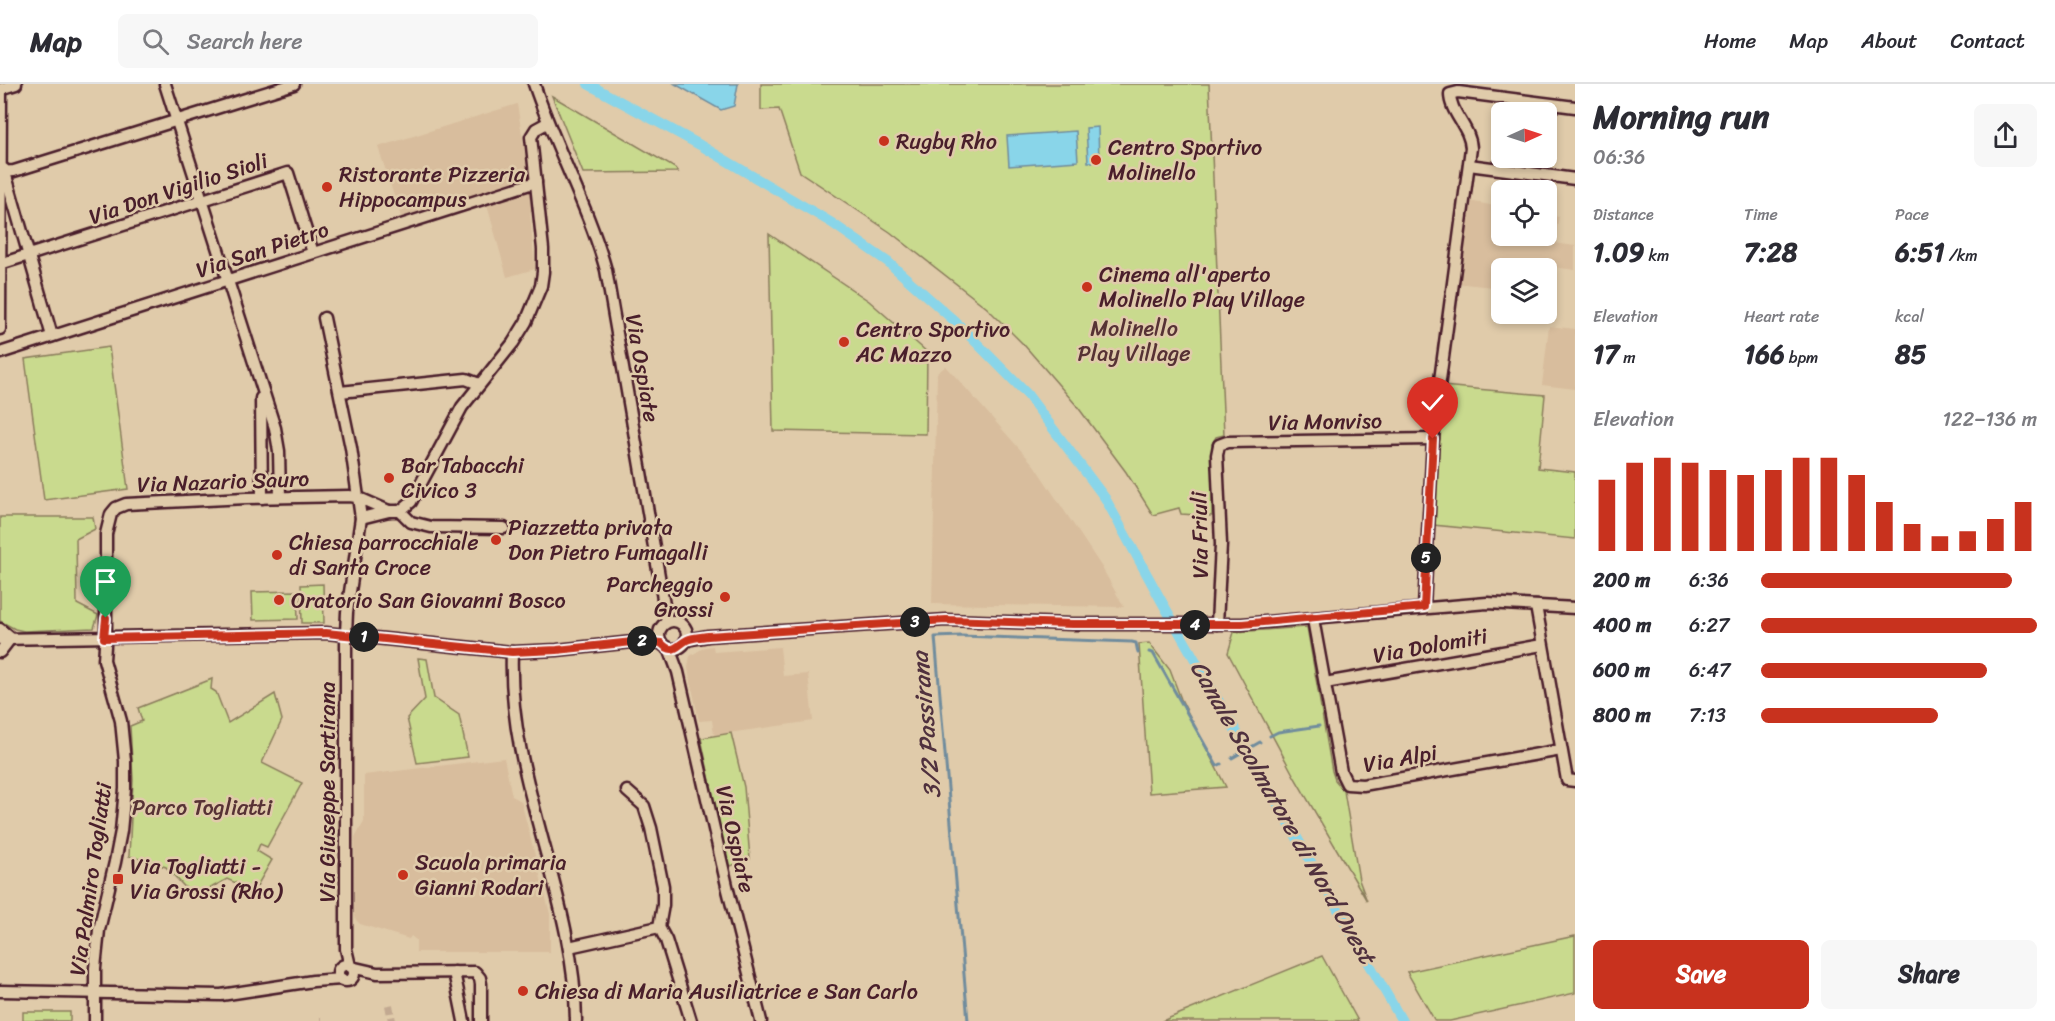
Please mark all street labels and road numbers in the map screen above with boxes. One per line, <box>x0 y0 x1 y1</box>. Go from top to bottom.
street label: Via Don Vigilio Sioli <box>84 141 274 236</box>
street label: Via San Pietro <box>191 210 334 289</box>
street label: Via Ospiate <box>614 311 671 425</box>
street label: Via Monviso <box>1268 401 1382 442</box>
street label: Via Nazario Sauro <box>136 459 310 504</box>
street label: Via Friuli <box>1179 490 1220 579</box>
street label: Via Dolomiti <box>1370 616 1491 675</box>
street label: Via Giuseppe Sartirana <box>308 682 347 903</box>
street label: Via Alpi <box>1360 733 1441 784</box>
street label: Via Palmiro Togliatti <box>58 779 123 978</box>
street label: Via Ospiate <box>704 782 767 897</box>

